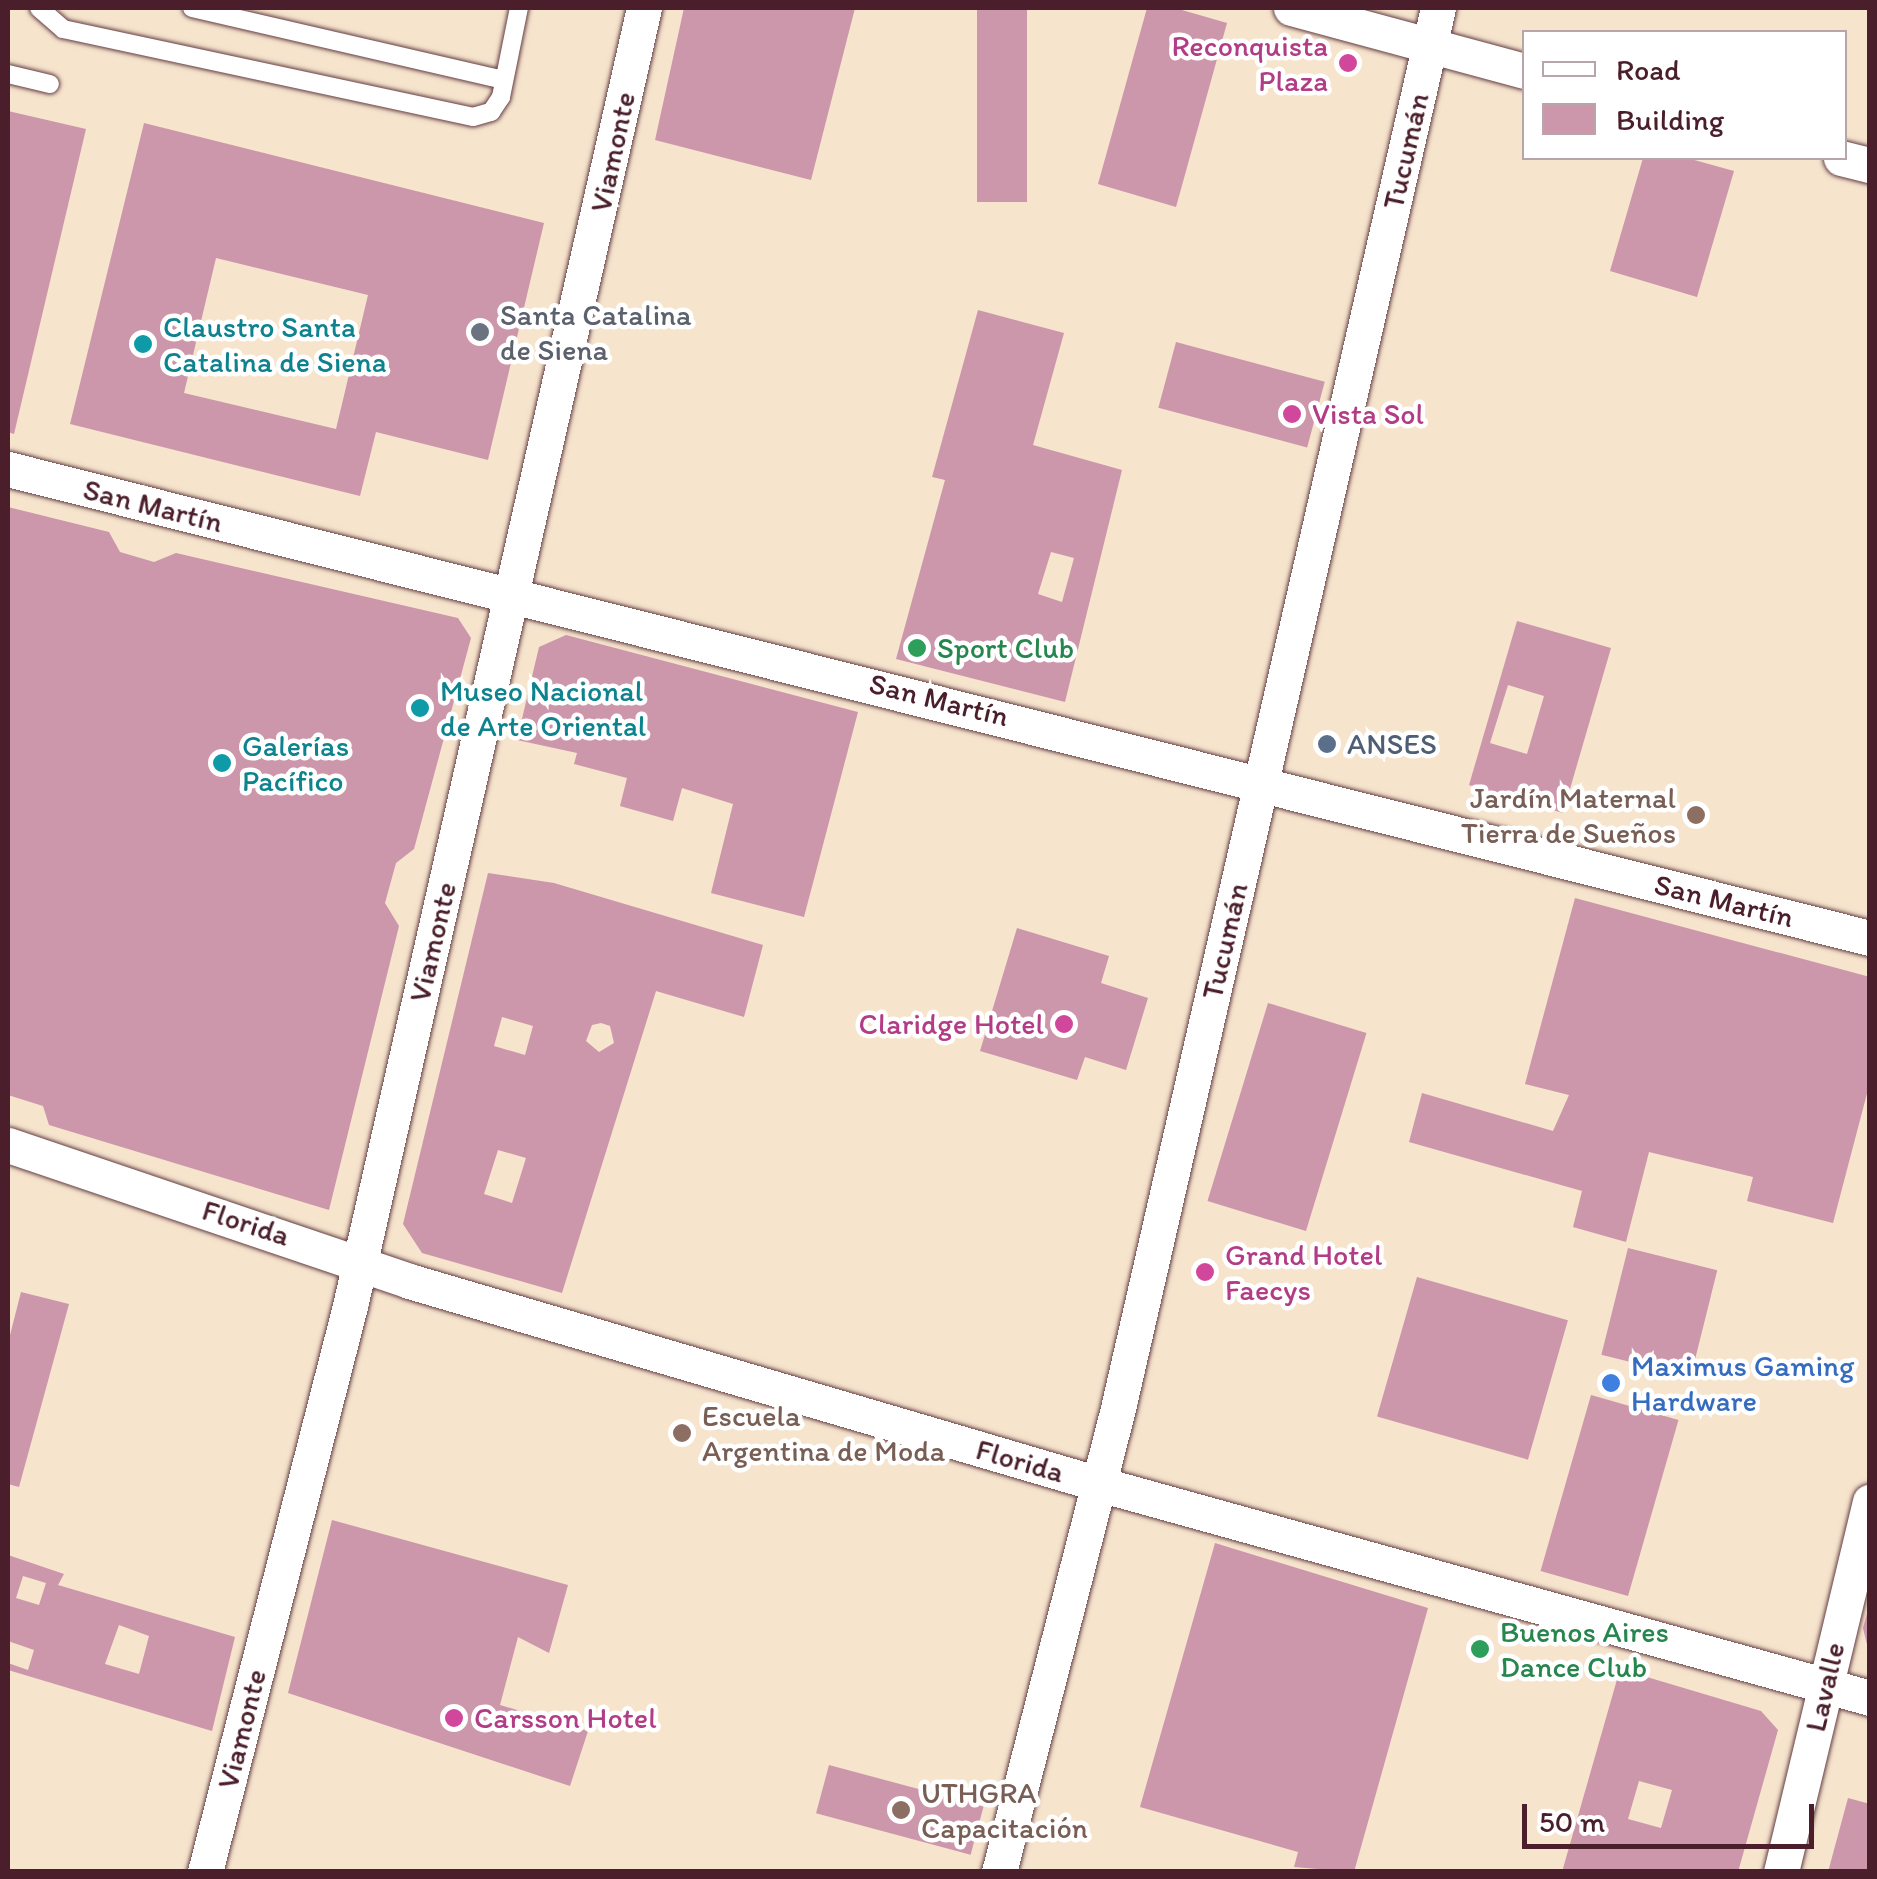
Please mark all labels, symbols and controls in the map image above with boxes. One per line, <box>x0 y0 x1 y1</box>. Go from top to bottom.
place label: Reconquista Plaza <box>1171 28 1328 98</box>
legend <box>1522 30 1847 160</box>
text: Road <box>1616 51 1681 88</box>
marker: Reconquista Plaza <box>1337 52 1359 74</box>
street label: Viamonte <box>583 89 643 215</box>
street label: Tucumán <box>1375 89 1437 213</box>
text: Building <box>1616 101 1724 138</box>
place label: Santa Catalina de Siena <box>500 297 692 368</box>
place label: Claustro Santa Catalina de Siena <box>163 309 388 380</box>
marker: Santa Catalina de Siena <box>469 321 491 343</box>
marker: Claustro Santa Catalina de Siena <box>132 333 154 355</box>
place label: Vista Sol <box>1312 396 1424 432</box>
marker: Vista Sol <box>1281 403 1303 425</box>
street label: San Martín <box>79 471 227 541</box>
place label: Sport Club <box>937 630 1074 666</box>
marker: Sport Club <box>906 637 928 659</box>
street label: San Martín <box>865 665 1013 735</box>
place label: Museo Nacional de Arte Oriental <box>440 673 648 744</box>
marker: Museo Nacional de Arte Oriental <box>409 697 431 719</box>
place label: ANSES <box>1347 726 1437 762</box>
place label: Galerías Pacífico <box>242 728 349 798</box>
marker: ANSES <box>1316 733 1338 755</box>
marker: Galerías Pacífico <box>211 752 233 774</box>
place label: Jardín Maternal Tierra de Sueños <box>1461 780 1676 850</box>
marker: Jardín Maternal Tierra de Sueños <box>1685 804 1707 826</box>
street label: San Martín <box>1650 866 1798 936</box>
street label: Viamonte <box>402 878 464 1006</box>
street label: Tucumán <box>1194 879 1256 1003</box>
place label: Claridge Hotel <box>859 1006 1044 1042</box>
marker: Claridge Hotel <box>1053 1013 1075 1035</box>
street label: Florida <box>198 1192 294 1254</box>
place label: Grand Hotel Faecys <box>1225 1237 1382 1308</box>
marker: Grand Hotel Faecys <box>1194 1261 1216 1283</box>
place label: Maximus Gaming Hardware <box>1631 1348 1854 1418</box>
marker: Maximus Gaming Hardware <box>1600 1372 1622 1394</box>
place label: Escuela Argentina de Moda <box>702 1398 945 1468</box>
marker: Escuela Argentina de Moda <box>671 1422 693 1444</box>
street label: Florida <box>972 1431 1068 1491</box>
place label: Buenos Aires Dance Club <box>1500 1614 1669 1684</box>
marker: Buenos Aires Dance Club <box>1469 1638 1491 1660</box>
street label: Lavalle <box>1797 1639 1853 1735</box>
street label: Viamonte <box>210 1665 274 1793</box>
place label: Carsson Hotel <box>474 1700 657 1736</box>
marker: Carsson Hotel <box>443 1707 465 1729</box>
place label: UTHGRA Capacitación <box>921 1775 1088 1846</box>
scale bar <box>1527 1784 1820 1846</box>
marker: UTHGRA Capacitación <box>890 1799 912 1821</box>
text: 50 m <box>1539 1803 1605 1840</box>

